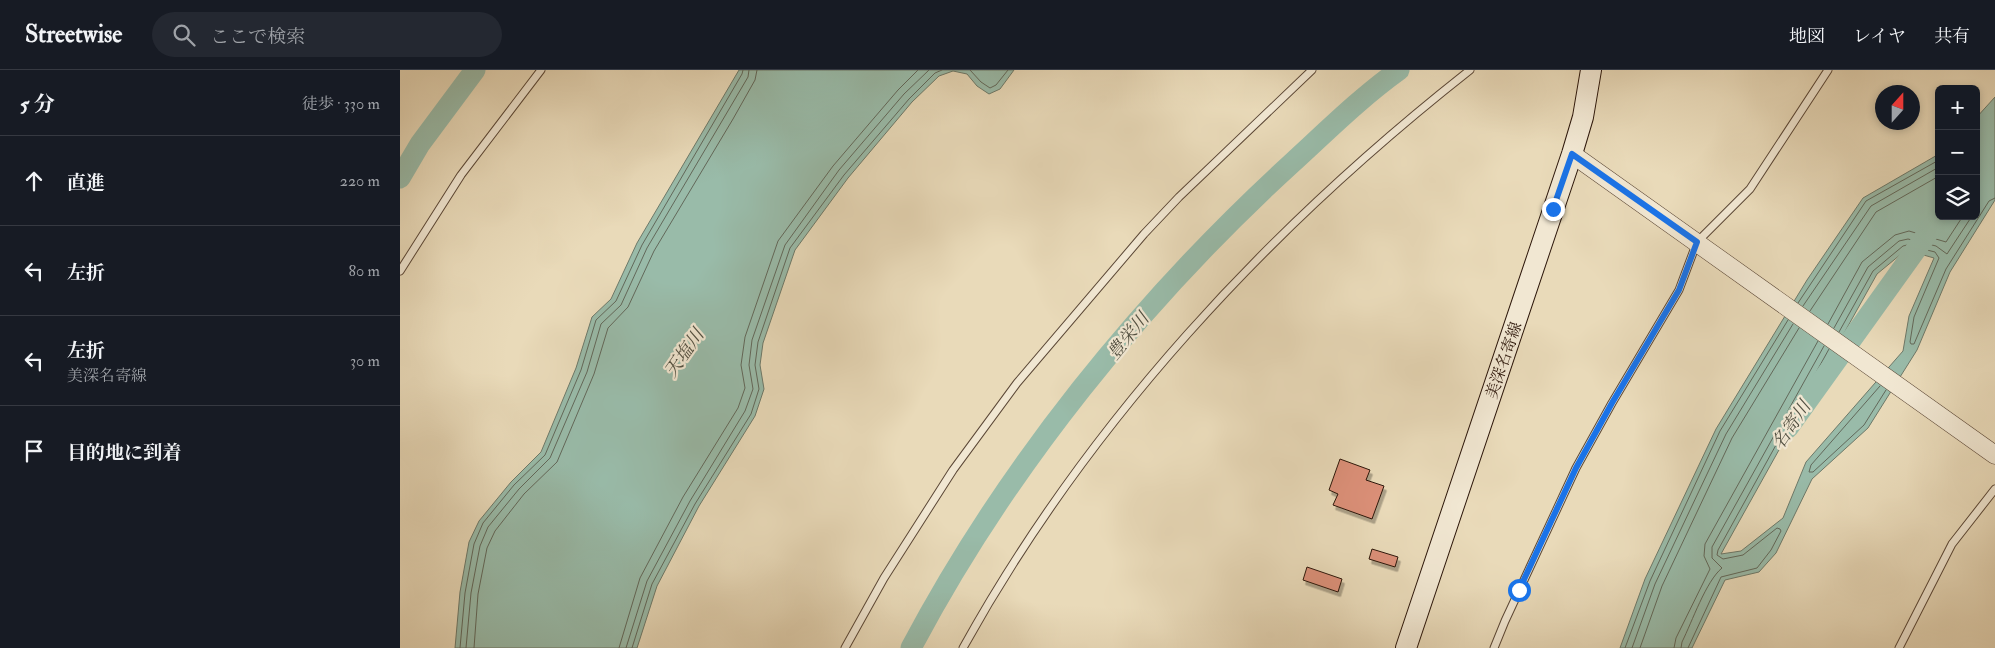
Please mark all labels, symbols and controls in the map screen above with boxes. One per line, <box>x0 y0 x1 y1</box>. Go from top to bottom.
search box <box>152 12 502 57</box>
text: Streetwise <box>25 19 122 50</box>
icon: search <box>170 21 198 49</box>
text: ここで検索 <box>210 25 305 49</box>
text: 地図 <box>1789 25 1825 48</box>
text: レイヤ <box>1853 25 1906 48</box>
text: 共有 <box>1934 25 1970 48</box>
north arrow <box>1875 85 1920 130</box>
map controls <box>1935 85 1980 220</box>
button: + <box>1935 85 1980 130</box>
text: 5 分 <box>20 91 55 118</box>
text: 徒歩 · 330 m <box>302 94 380 114</box>
button: − <box>1935 130 1980 175</box>
icon: ahead <box>20 167 48 195</box>
text: 直進 <box>67 171 105 195</box>
text: 220 m <box>340 171 380 191</box>
button: layers <box>1935 175 1980 220</box>
route end <box>1542 198 1565 221</box>
icon: left <box>20 257 48 285</box>
text: 左折 <box>67 261 105 285</box>
text: 80 m <box>349 261 380 281</box>
water label: 豊栄川 <box>1102 307 1156 365</box>
street label: 美深名寄線 <box>1481 319 1526 401</box>
water label: 天塩川 <box>660 323 710 382</box>
text: 左折 <box>67 339 105 363</box>
icon: left <box>20 347 48 375</box>
text: 30 m <box>350 351 380 371</box>
text: 美深名寄線 <box>67 366 147 386</box>
water label: 名寄川 <box>1767 395 1817 454</box>
icon: arrive <box>20 437 48 465</box>
text: 目的地に到着 <box>67 441 181 465</box>
route start <box>1508 579 1531 602</box>

